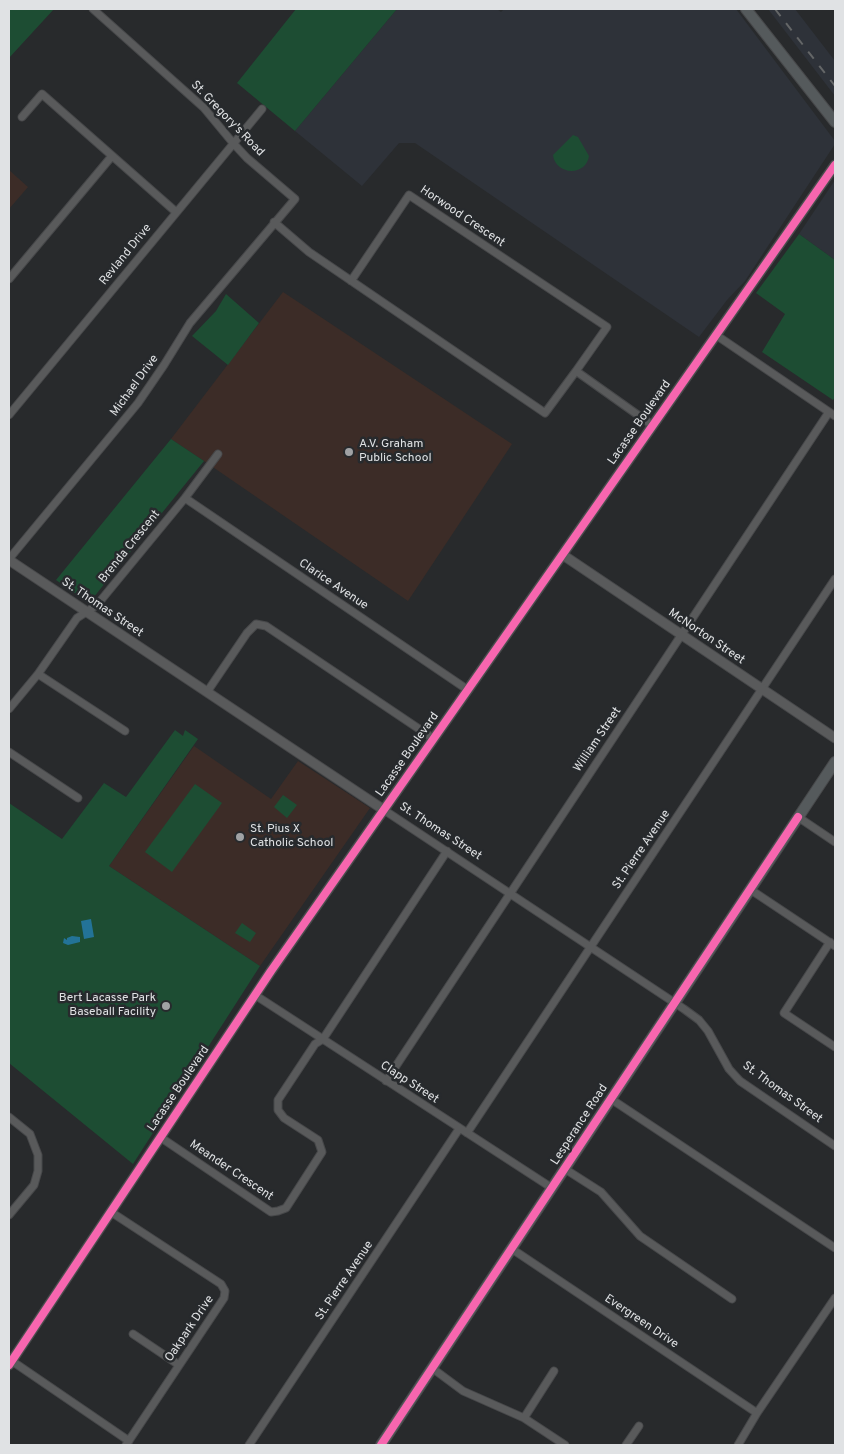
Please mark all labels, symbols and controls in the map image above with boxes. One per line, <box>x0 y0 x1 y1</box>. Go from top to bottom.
street label: St. Gregory's Road <box>187 78 267 160</box>
street label: Horwood Crescent <box>417 183 507 251</box>
street label: Revland Drive <box>97 221 155 289</box>
street label: Michael Drive <box>108 352 162 420</box>
street label: Lacasse Boulevard <box>605 378 675 468</box>
place label: A.V. Graham Public School <box>359 438 432 466</box>
marker: A.V. Graham Public School <box>343 446 355 458</box>
street label: Brenda Crescent <box>96 508 164 586</box>
street label: Clarice Avenue <box>296 557 370 613</box>
street label: St. Thomas Street <box>58 575 146 641</box>
street label: McNorton Street <box>665 606 747 668</box>
street label: William Street <box>571 705 625 775</box>
street label: Lacasse Boulevard <box>373 710 443 800</box>
street label: St. Thomas Street <box>396 800 484 864</box>
street label: St. Pierre Avenue <box>610 808 674 892</box>
place label: St. Pius X Catholic School <box>250 823 333 851</box>
marker: St. Pius X Catholic School <box>234 831 246 843</box>
place label: Bert Lacasse Park Baseball Facility <box>59 992 156 1020</box>
marker: Bert Lacasse Park Baseball Facility <box>160 1000 172 1012</box>
street label: Lacasse Boulevard <box>145 1043 213 1135</box>
street label: Clapp Street <box>377 1059 441 1107</box>
street label: St. Thomas Street <box>739 1059 825 1127</box>
street label: Lesperance Road <box>549 1082 611 1168</box>
street label: Meander Crescent <box>186 1138 276 1204</box>
street label: St. Pierre Avenue <box>313 1239 377 1323</box>
street label: Evergreen Drive <box>601 1292 681 1352</box>
street label: Oakpark Drive <box>163 1293 217 1365</box>

